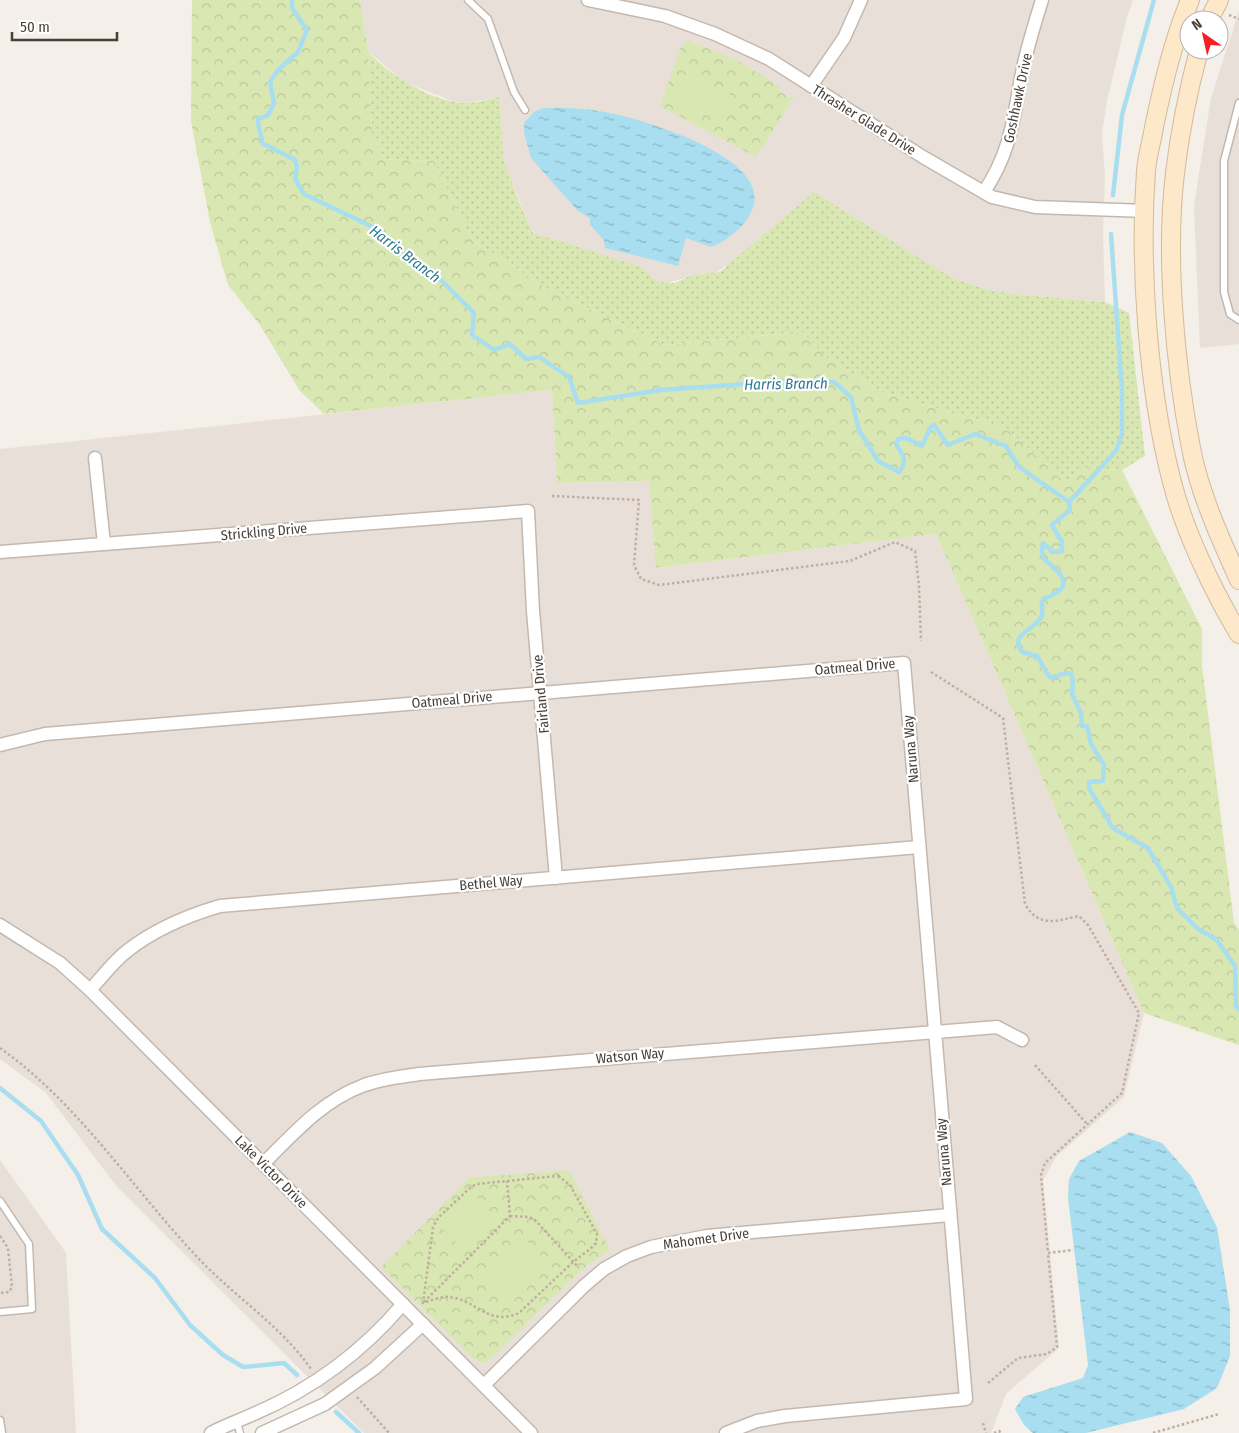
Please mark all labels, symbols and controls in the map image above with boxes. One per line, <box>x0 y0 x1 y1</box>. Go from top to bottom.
scale bar <box>12 10 118 42</box>
north arrow <box>1179 10 1229 60</box>
text: N <box>1189 15 1205 34</box>
text: 50 m <box>20 18 50 36</box>
street label: Goshhawk Drive <box>1000 51 1036 145</box>
street label: Thrasher Glade Drive <box>809 81 919 159</box>
water label: Harris Branch <box>366 222 444 286</box>
water label: Harris Branch <box>744 374 828 394</box>
street label: Strickling Drive <box>220 520 308 544</box>
street label: Fairland Drive <box>529 654 553 734</box>
street label: Oatmeal Drive <box>814 655 896 679</box>
street label: Oatmeal Drive <box>411 688 493 712</box>
street label: Naruna Way <box>900 714 922 784</box>
street label: Bethel Way <box>459 872 524 894</box>
street label: Watson Way <box>595 1044 666 1067</box>
street label: Naruna Way <box>933 1117 955 1187</box>
street label: Lake Victor Drive <box>231 1132 311 1212</box>
street label: Mahomet Drive <box>662 1225 750 1253</box>

